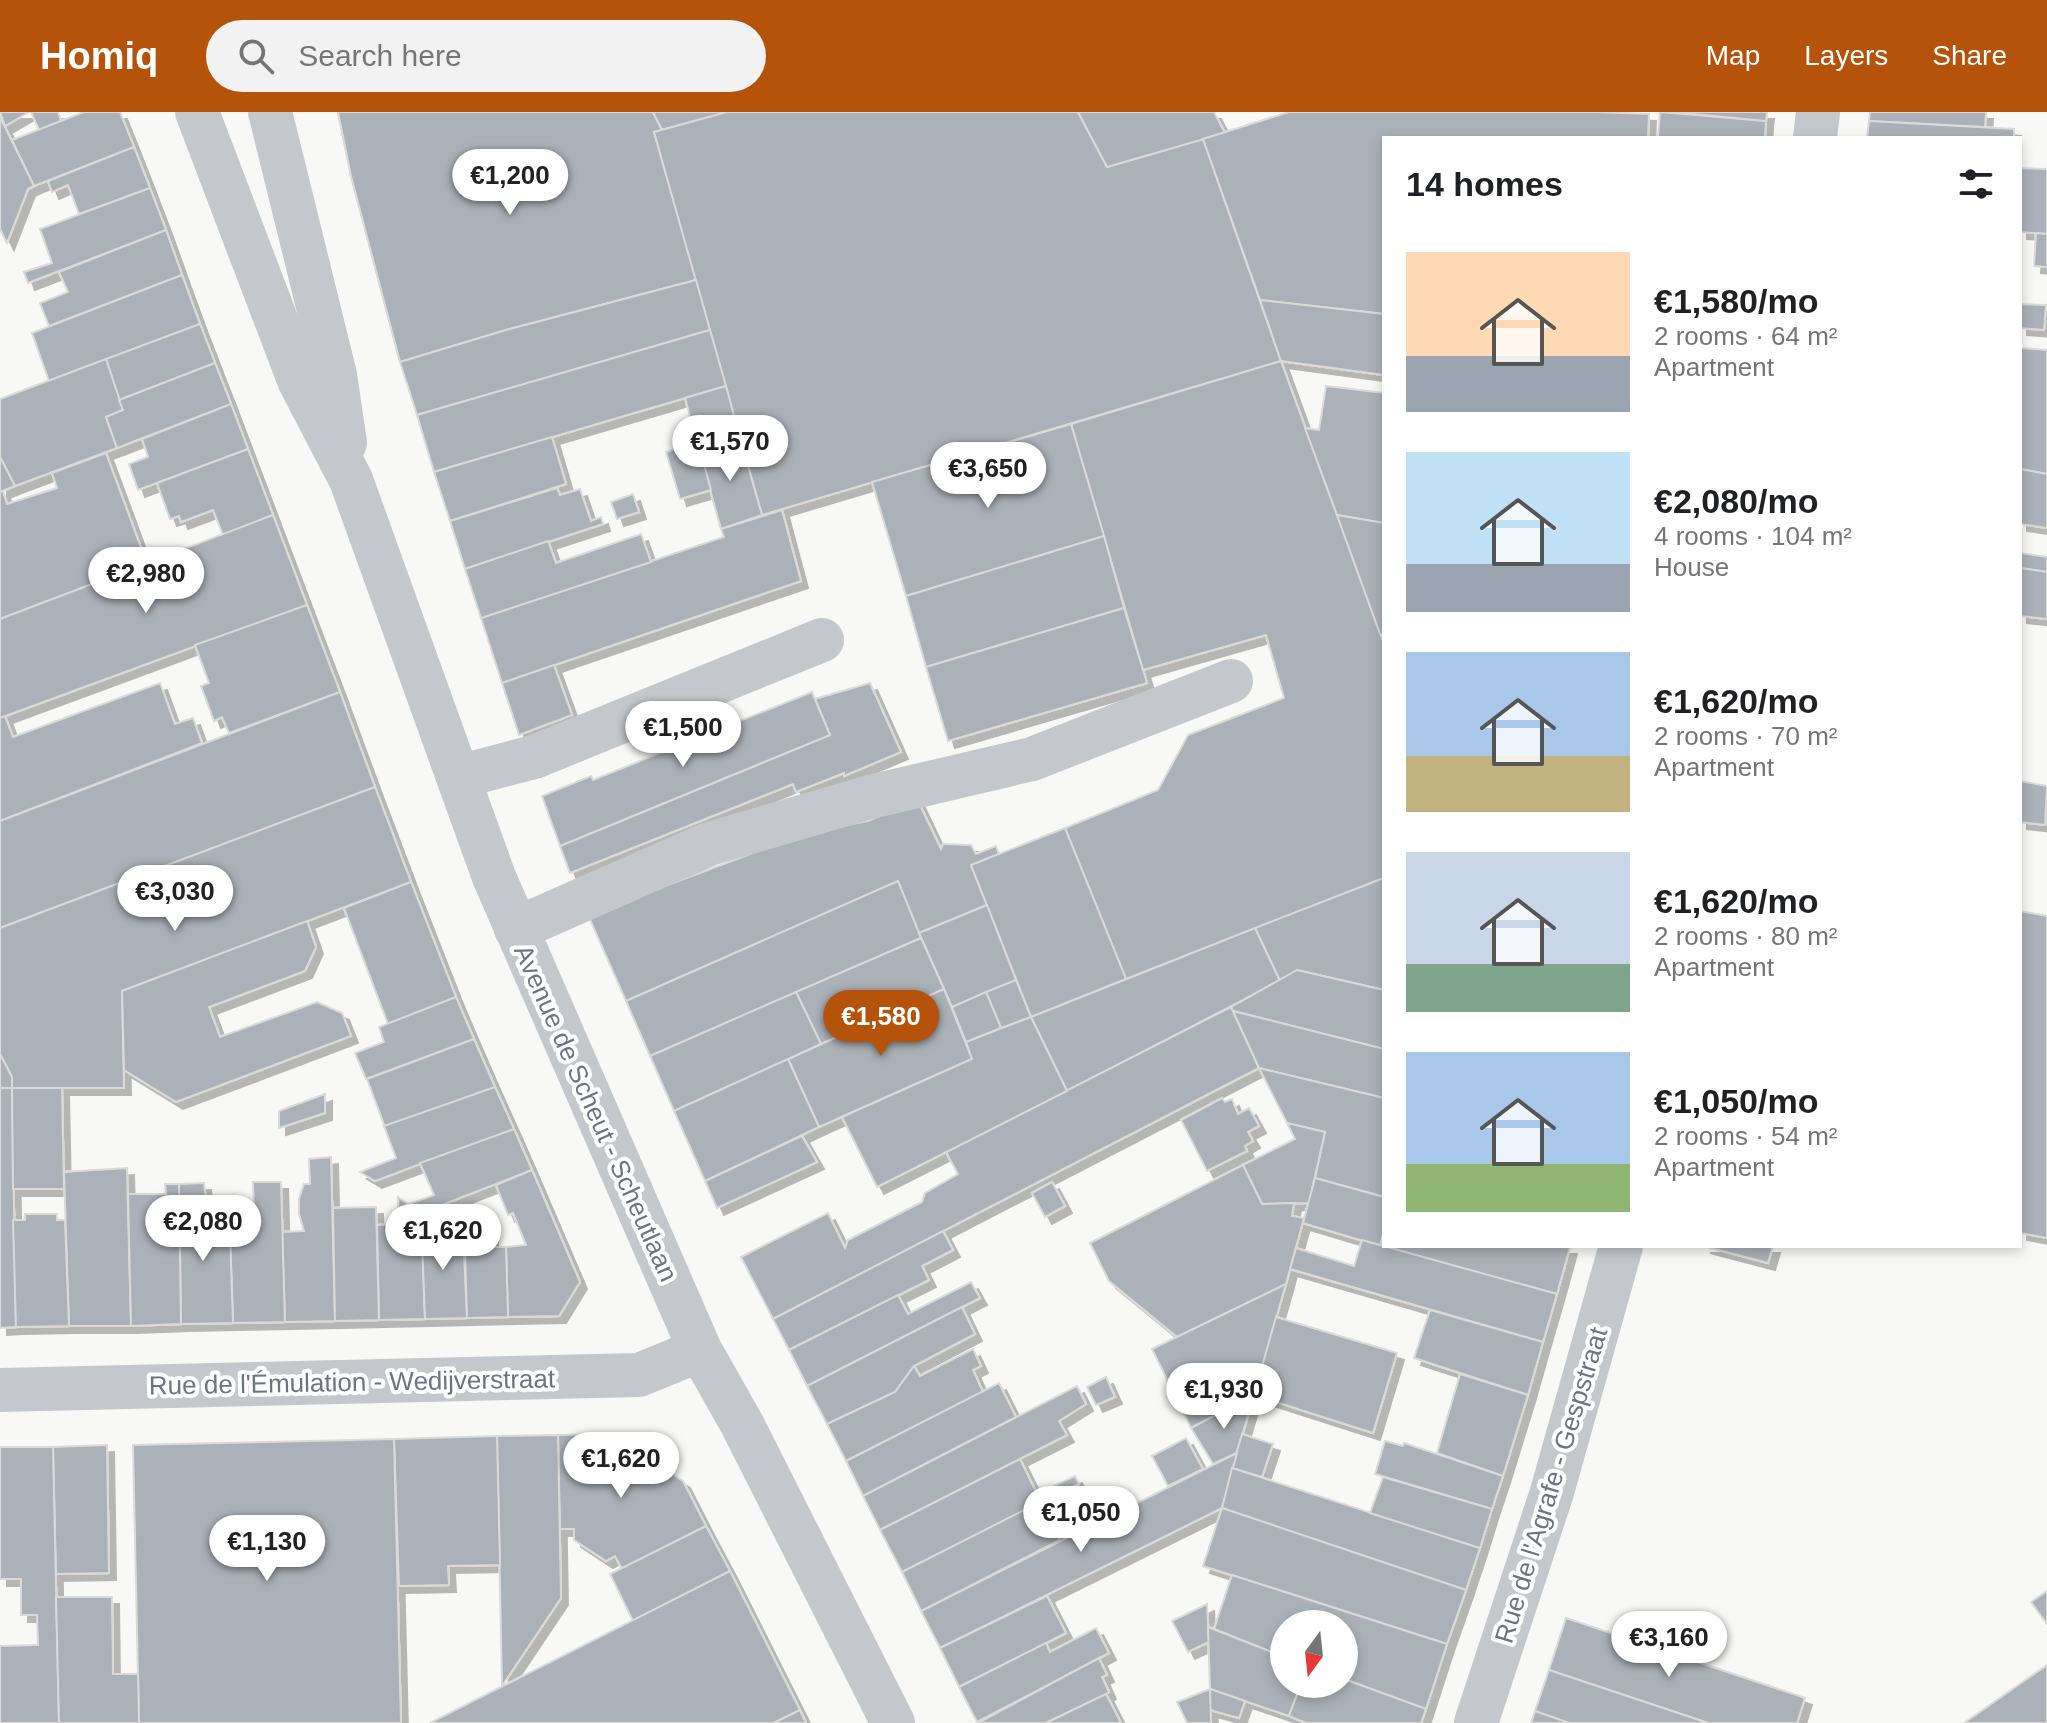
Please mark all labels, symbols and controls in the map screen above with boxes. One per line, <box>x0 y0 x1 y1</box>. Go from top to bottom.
search box <box>206 20 766 92</box>
icon: search <box>234 34 278 78</box>
text: Homiq <box>40 35 158 77</box>
text: Search here <box>298 39 462 72</box>
text: Map <box>1706 40 1760 71</box>
text: Layers <box>1804 40 1888 71</box>
text: Share <box>1932 40 2007 71</box>
pin: €1,200 <box>445 149 575 217</box>
text: €1,200 <box>470 160 550 190</box>
icon: filters <box>1954 162 1998 206</box>
text: 14 homes <box>1406 165 1563 203</box>
text: €1,580/mo <box>1654 282 1818 320</box>
icon: home <box>1470 284 1566 380</box>
text: 2 rooms · 64 m² <box>1654 321 1838 351</box>
text: Apartment <box>1654 352 1774 382</box>
pin: €1,570 <box>665 415 795 483</box>
text: €1,570 <box>690 426 770 456</box>
pin: €3,650 <box>923 442 1053 510</box>
text: €3,650 <box>948 453 1028 483</box>
text: €2,080/mo <box>1654 482 1818 520</box>
icon: home <box>1470 484 1566 580</box>
text: 4 rooms · 104 m² <box>1654 521 1852 551</box>
pin: €2,980 <box>81 547 211 615</box>
text: House <box>1654 552 1729 582</box>
text: €2,980 <box>106 558 186 588</box>
text: €1,620/mo <box>1654 682 1818 720</box>
icon: home <box>1470 684 1566 780</box>
pin: €1,500 <box>618 701 748 769</box>
text: €1,500 <box>643 712 723 742</box>
text: 2 rooms · 70 m² <box>1654 721 1838 751</box>
text: Apartment <box>1654 752 1774 782</box>
pin: €3,030 <box>110 865 240 933</box>
text: €3,030 <box>135 876 215 906</box>
text: €1,620/mo <box>1654 882 1818 920</box>
icon: home <box>1470 884 1566 980</box>
text: 2 rooms · 80 m² <box>1654 921 1838 951</box>
street label: Avenue de Scheut - Scheutlaan <box>508 940 684 1286</box>
text: Apartment <box>1654 952 1774 982</box>
pin: €1,580 <box>816 990 946 1058</box>
text: €1,580 <box>841 1001 921 1031</box>
text: €1,050/mo <box>1654 1082 1818 1120</box>
icon: home <box>1470 1084 1566 1180</box>
text: 2 rooms · 54 m² <box>1654 1121 1838 1151</box>
text: Apartment <box>1654 1152 1774 1182</box>
pin: €2,080 <box>138 1195 268 1263</box>
pin: €1,620 <box>378 1204 508 1272</box>
text: €2,080 <box>163 1206 243 1236</box>
text: €1,620 <box>403 1215 483 1245</box>
street label: Rue de l'Agrafe - Gespstraat <box>1489 1323 1614 1647</box>
street label: Rue de l'Émulation - Wedijverstraat <box>149 1363 556 1401</box>
pin: €1,930 <box>1159 1363 1289 1431</box>
text: €1,930 <box>1184 1374 1264 1404</box>
pin: €1,620 <box>556 1432 686 1500</box>
text: €1,620 <box>581 1443 661 1473</box>
pin: €1,050 <box>1016 1486 1146 1554</box>
text: €1,050 <box>1041 1497 1121 1527</box>
pin: €1,130 <box>202 1515 332 1583</box>
text: €1,130 <box>227 1526 307 1556</box>
north arrow <box>1270 1610 1358 1698</box>
map controls <box>1270 1610 1358 1698</box>
pin: €3,160 <box>1604 1611 1734 1679</box>
text: €3,160 <box>1629 1622 1709 1652</box>

